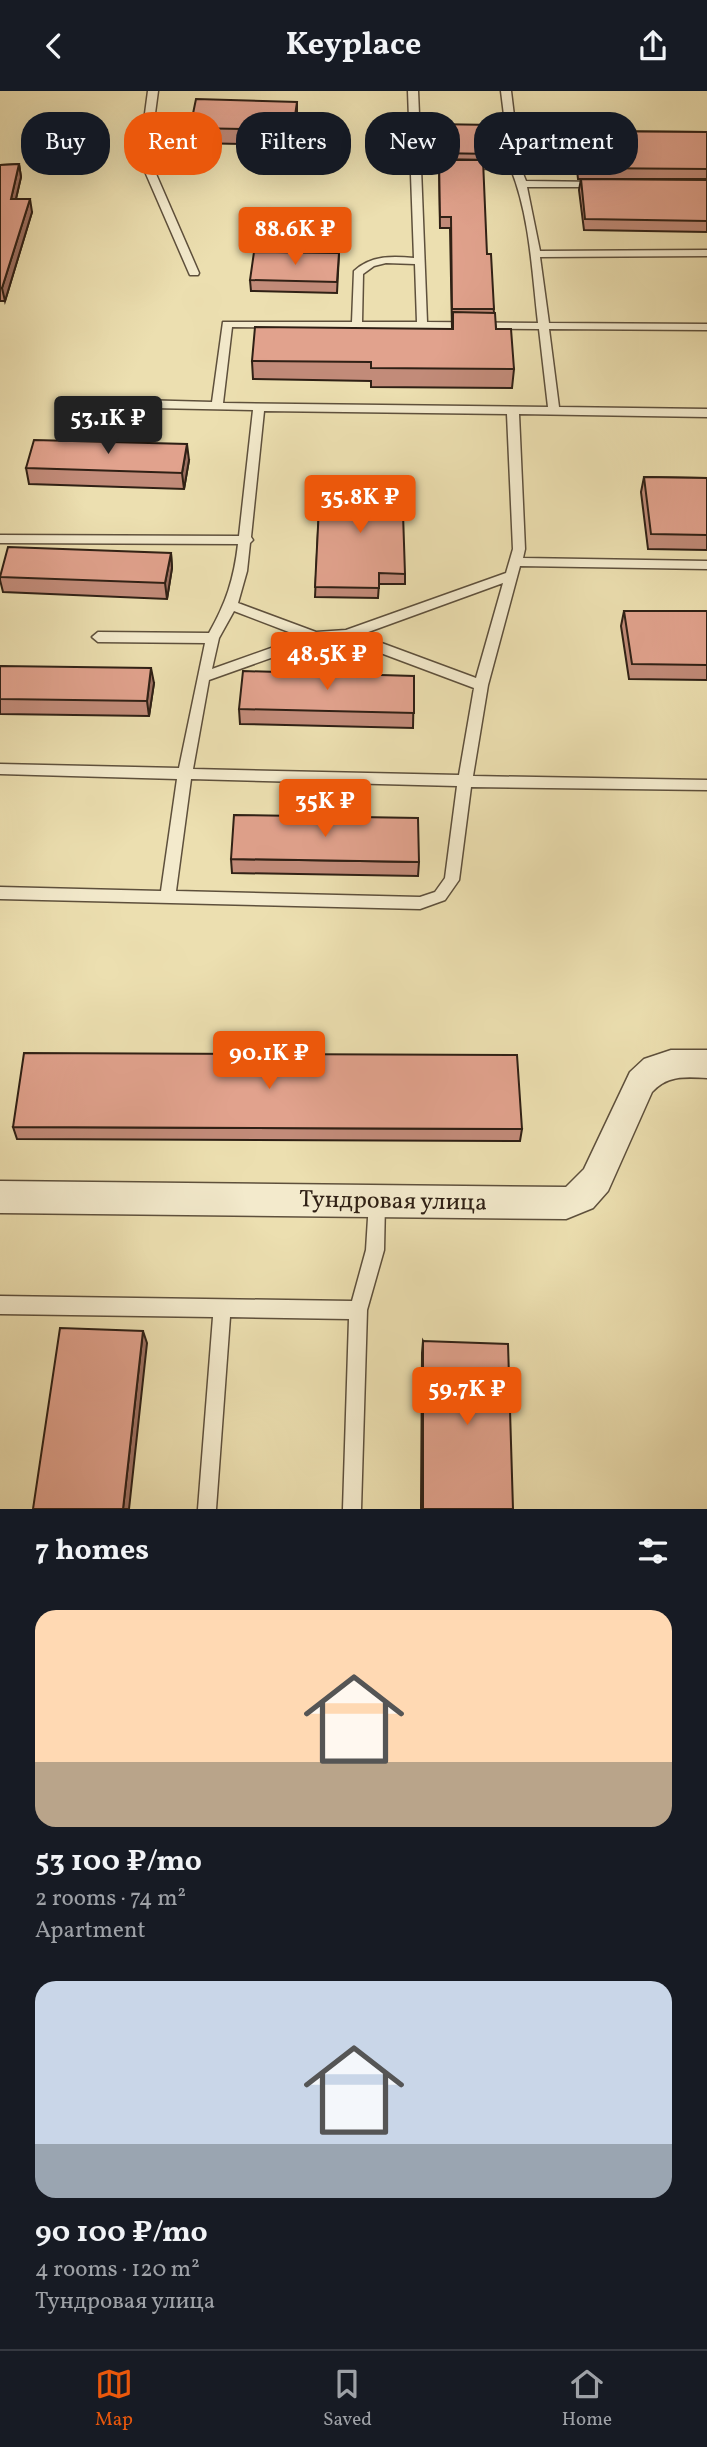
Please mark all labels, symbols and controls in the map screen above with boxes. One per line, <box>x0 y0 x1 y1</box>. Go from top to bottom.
text: Keyplace <box>286 24 421 68</box>
icon: back <box>35 27 73 65</box>
icon: share <box>634 27 672 65</box>
chip: Buy <box>21 112 110 175</box>
chip: Rent <box>124 112 222 175</box>
chip: Filters <box>236 112 351 175</box>
chip: New <box>365 112 460 175</box>
chip: Apartment <box>474 112 638 175</box>
pin: 88.6K ₽ <box>230 207 360 267</box>
text: 88.6K ₽ <box>255 214 335 246</box>
pin: 53.1K ₽ <box>43 397 173 456</box>
text: 53.1K ₽ <box>70 403 146 435</box>
pin: 35.8K ₽ <box>295 475 425 535</box>
text: 35.8K ₽ <box>321 482 399 514</box>
pin: 48.5K ₽ <box>262 633 392 692</box>
text: 48.5K ₽ <box>287 639 367 671</box>
pin: 35K ₽ <box>276 779 374 839</box>
text: 35K ₽ <box>295 786 355 818</box>
pin: 90.1K ₽ <box>204 1031 334 1091</box>
text: 90.1K ₽ <box>229 1038 309 1070</box>
street label: Тундровая улица <box>299 1183 487 1221</box>
pin: 59.7K ₽ <box>402 1367 532 1427</box>
text: 59.7K ₽ <box>428 1374 506 1406</box>
text: 7 homes <box>35 1530 149 1572</box>
icon: filters <box>634 1532 672 1570</box>
icon: home <box>291 1656 417 1782</box>
text: 53 100 ₽/mo <box>35 1841 202 1883</box>
text: 2 rooms · 74 m² <box>35 1883 186 1915</box>
text: Apartment <box>35 1915 146 1947</box>
icon: home <box>291 2027 417 2153</box>
text: 90 100 ₽/mo <box>35 2212 208 2254</box>
text: 4 rooms · 120 m² <box>35 2254 200 2286</box>
text: Тундровая улица <box>35 2286 215 2318</box>
tab: Map <box>95 2365 133 2433</box>
tab: Saved <box>323 2365 372 2433</box>
tab: Home <box>562 2365 612 2433</box>

